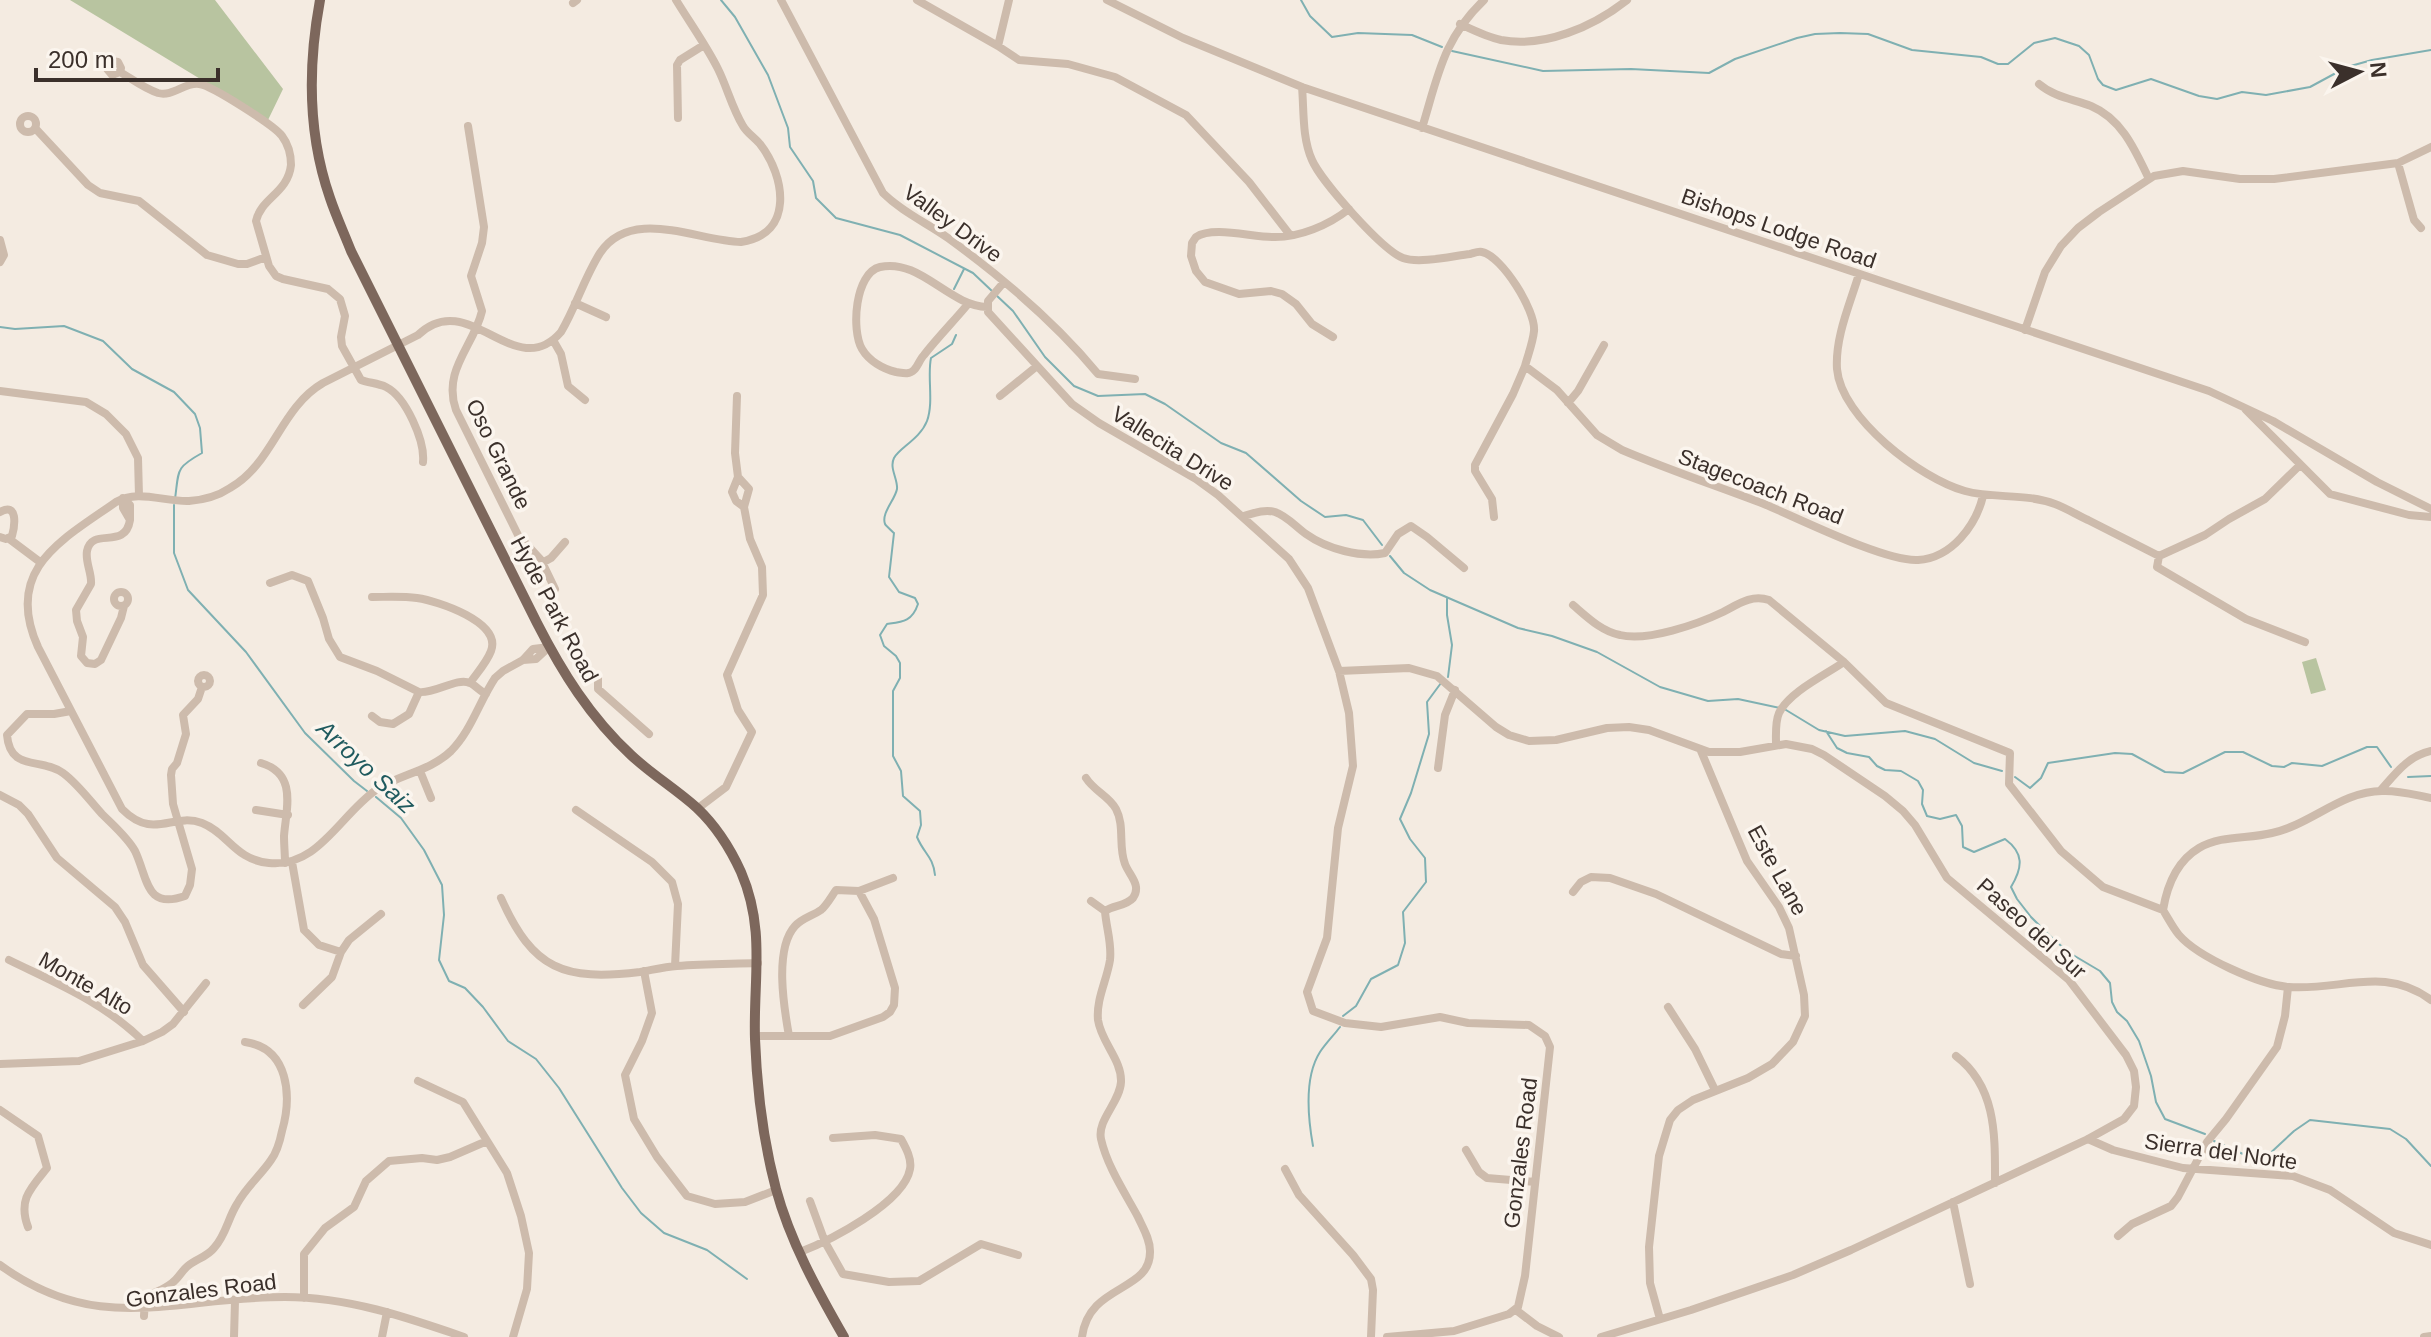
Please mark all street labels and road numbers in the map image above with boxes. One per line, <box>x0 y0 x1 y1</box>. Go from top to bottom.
street label: Valley Drive <box>899 179 1007 268</box>
street label: Bishops Lodge Road <box>1678 183 1879 274</box>
street label: Oso Grande <box>461 395 536 514</box>
street label: Vallecita Drive <box>1107 401 1238 496</box>
street label: Stagecoach Road <box>1675 443 1847 529</box>
street label: Hyde Park Road <box>506 532 603 686</box>
street label: Este Lane <box>1743 821 1813 920</box>
street label: Paseo del Sur <box>1972 873 2091 984</box>
street label: Monte Alto <box>34 947 137 1020</box>
street label: Gonzales Road <box>1499 1076 1542 1230</box>
street label: Sierra del Norte <box>2143 1128 2299 1175</box>
street label: Gonzales Road <box>124 1269 278 1312</box>

